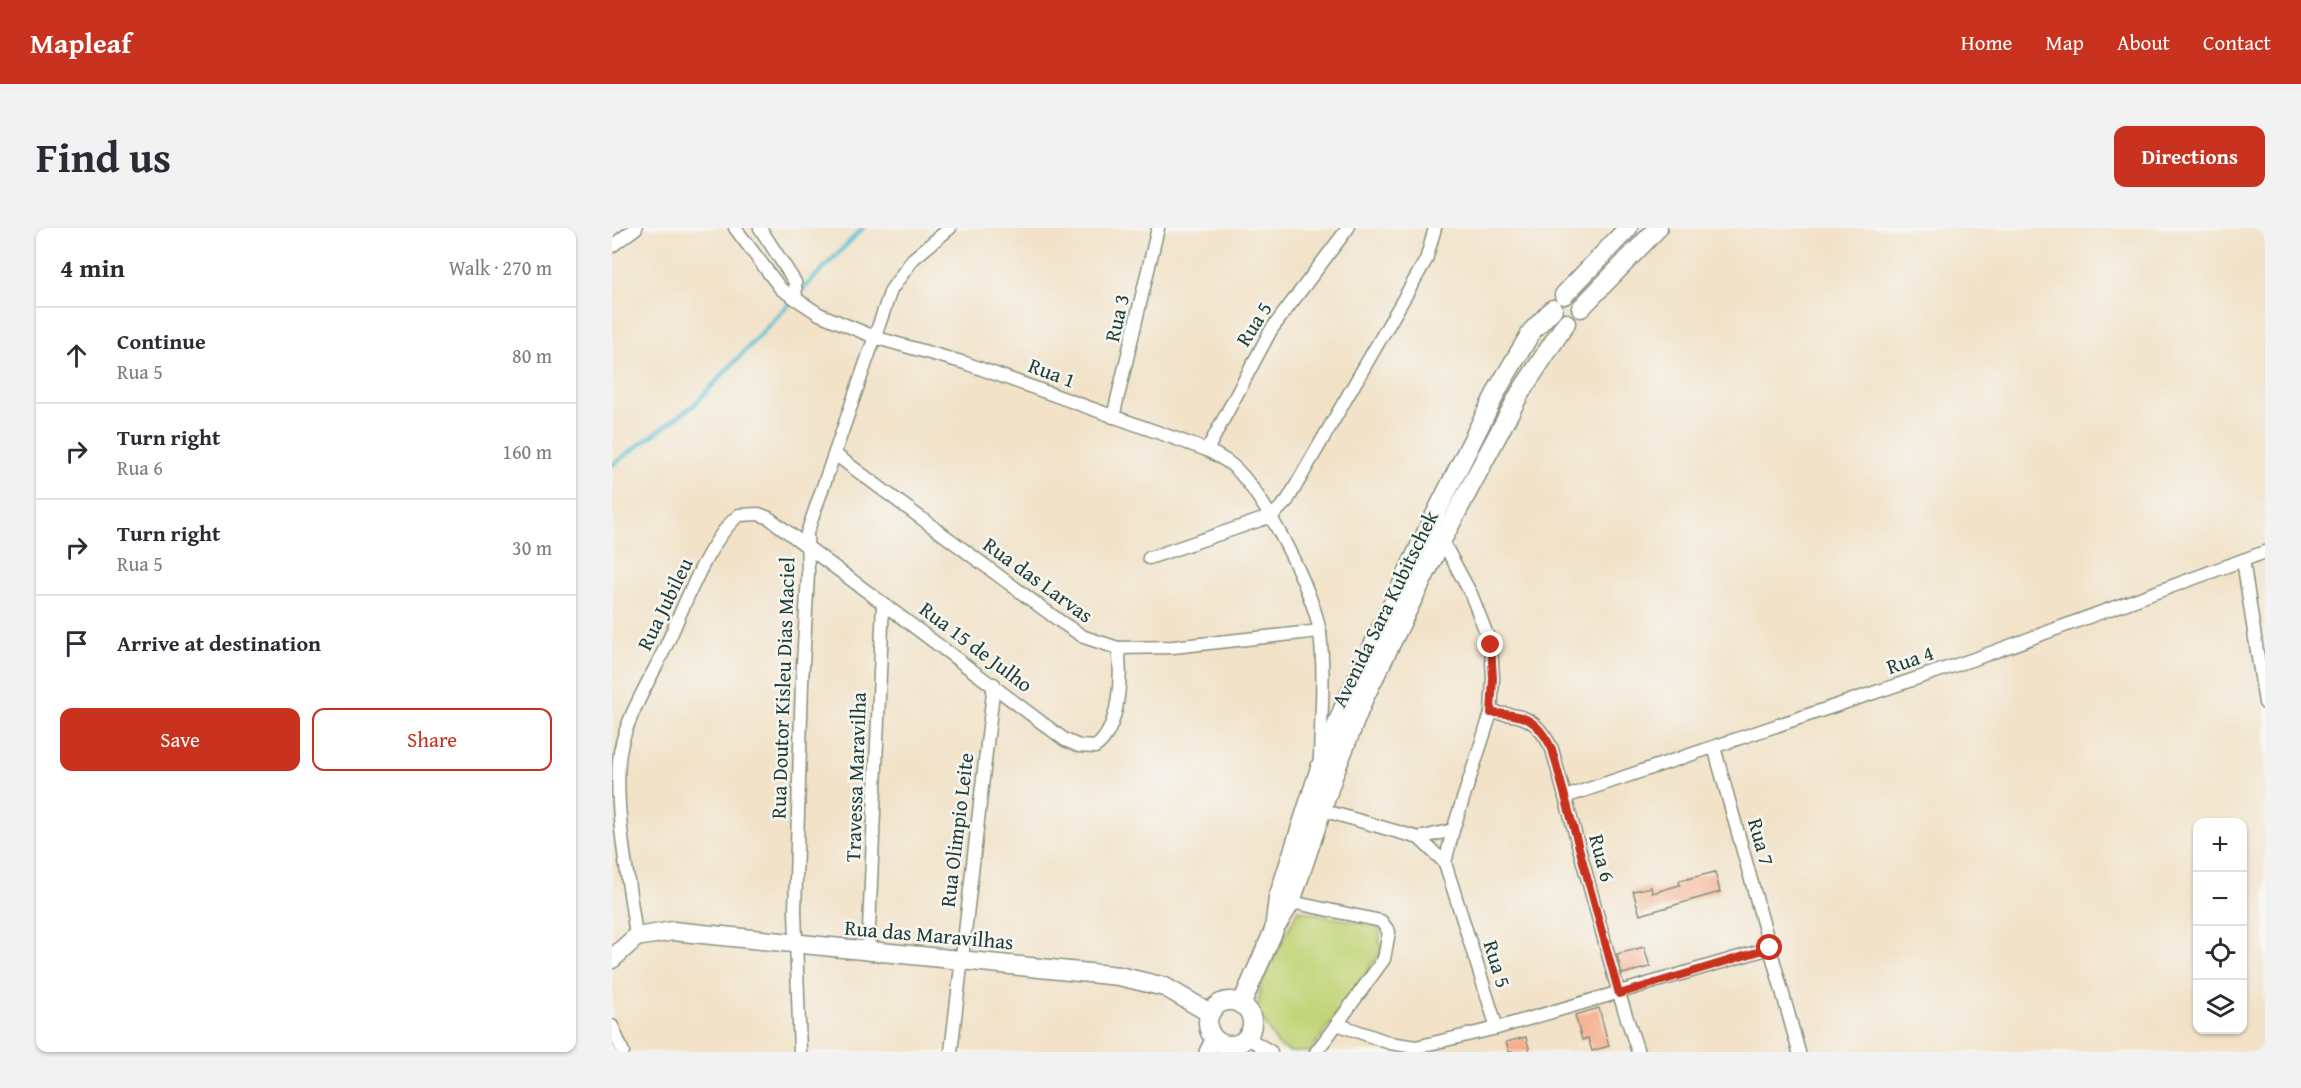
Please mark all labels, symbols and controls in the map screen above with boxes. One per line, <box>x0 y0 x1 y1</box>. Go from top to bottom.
text: Mapleaf <box>30 22 131 63</box>
text: Home <box>1961 27 2012 58</box>
text: Map <box>2045 27 2084 58</box>
text: About <box>2117 27 2170 58</box>
text: Contact <box>2203 27 2271 58</box>
text: Find us <box>36 126 171 187</box>
button: Directions <box>2114 126 2265 187</box>
text: 4 min <box>60 248 125 287</box>
text: Walk · 270 m <box>449 253 552 282</box>
street label: Rua 3 <box>1096 291 1137 345</box>
street label: Rua 5 <box>1228 295 1279 352</box>
text: Continue <box>117 325 206 357</box>
icon: ahead <box>60 339 93 372</box>
text: 80 m <box>512 341 552 370</box>
street label: Rua 1 <box>1024 349 1080 396</box>
text: Rua 5 <box>117 357 163 386</box>
text: Turn right <box>117 421 220 453</box>
icon: right <box>60 435 93 468</box>
text: 160 m <box>502 437 552 466</box>
text: Rua 6 <box>117 453 163 482</box>
street label: Avenida Sara Kubitschek <box>1323 505 1446 713</box>
text: Turn right <box>117 517 220 549</box>
street label: Rua das Larvas <box>977 529 1100 630</box>
icon: right <box>60 531 93 564</box>
text: 30 m <box>512 533 552 562</box>
text: Rua 5 <box>117 549 163 578</box>
street label: Rua Jubileu <box>629 552 701 655</box>
street label: Rua Doutor Kisleu Dias Maciel <box>762 556 803 820</box>
street label: Rua 15 de Julho <box>913 594 1040 700</box>
icon: arrive <box>60 627 93 660</box>
text: Arrive at destination <box>117 627 321 659</box>
route end <box>1477 631 1503 657</box>
street label: Rua 4 <box>1882 637 1938 682</box>
street label: Travessa Maravilha <box>837 691 874 862</box>
button: Save <box>60 708 300 771</box>
button: Share <box>312 708 552 771</box>
street label: Rua Olimpio Leite <box>932 751 981 909</box>
street label: Rua 7 <box>1740 814 1783 869</box>
map controls <box>2193 818 2247 1034</box>
button: + <box>2193 818 2247 872</box>
street label: Rua 6 <box>1581 831 1624 885</box>
button: − <box>2193 872 2247 926</box>
street label: Rua das Maravilhas <box>843 912 1015 957</box>
button: locate <box>2193 926 2247 980</box>
route start <box>1756 934 1782 960</box>
street label: Rua 5 <box>1476 936 1519 991</box>
button: layers <box>2193 980 2247 1034</box>

